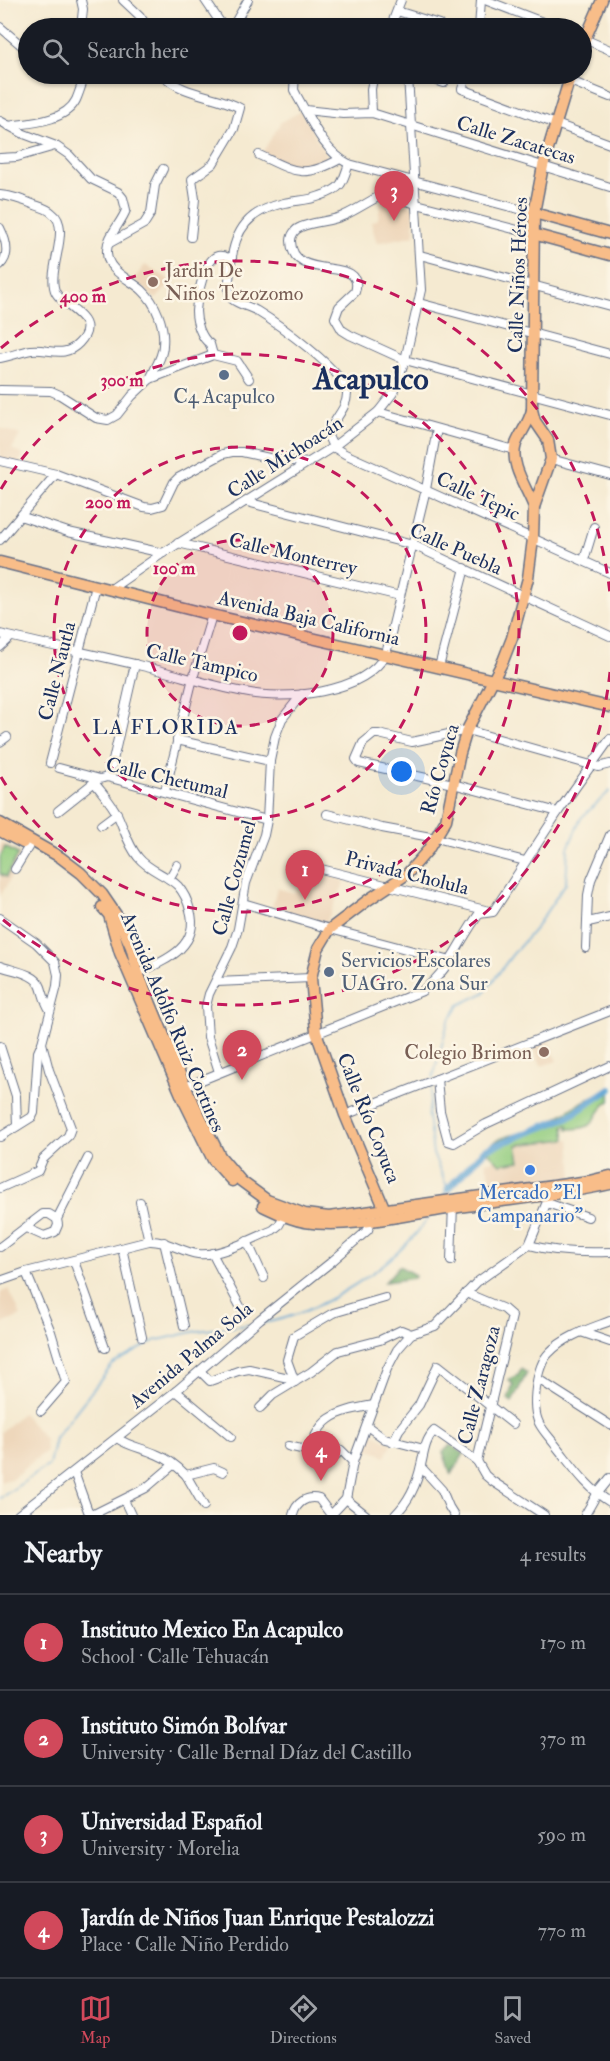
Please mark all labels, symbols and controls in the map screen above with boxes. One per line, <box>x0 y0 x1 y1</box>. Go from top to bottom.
search box <box>18 18 592 84</box>
icon: search <box>39 35 72 68</box>
text: Search here <box>87 37 189 65</box>
street label: Calle Zacatecas <box>454 110 579 170</box>
pin: 3 <box>374 172 414 221</box>
street label: Calle Niños Héroes <box>503 196 533 354</box>
place label: Jardin De Niños Tezozomo <box>164 258 303 306</box>
marker: Jardin De Niños Tezozomo <box>146 275 160 289</box>
text: 400 m <box>59 285 107 308</box>
district label: Acapulco <box>311 359 429 399</box>
marker: C4 Acapulco <box>217 368 231 382</box>
text: 300 m <box>100 369 145 392</box>
place label: C4 Acapulco <box>173 384 275 410</box>
street label: Calle Michoacán <box>222 410 348 504</box>
street label: Calle Tepic <box>432 466 524 527</box>
text: 200 m <box>85 491 132 514</box>
street label: Calle Puebla <box>406 517 507 581</box>
street label: Calle Monterrey <box>226 527 361 581</box>
text: 100 m <box>153 557 196 580</box>
street label: Avenida Baja California <box>215 585 403 651</box>
street label: Calle Nautla <box>33 618 82 723</box>
centre of rings <box>230 623 250 643</box>
street label: Calle Tampico <box>143 638 261 689</box>
district label: LA FLORIDA <box>92 714 240 741</box>
street label: Río Coyuca <box>415 720 465 817</box>
street label: Calle Chetumal <box>103 752 231 804</box>
your location <box>387 757 416 786</box>
street label: Calle Cozumel <box>207 817 261 939</box>
street label: Privada Cholula <box>343 846 472 901</box>
pin: 1 <box>286 850 324 900</box>
street label: Avenida Adolfo Ruiz Cortines <box>115 907 231 1136</box>
place label: Servicios Escolares UAGro. Zona Sur <box>341 948 491 996</box>
marker: Servicios Escolares UAGro. Zona Sur <box>322 965 336 979</box>
pin: 2 <box>222 1030 262 1080</box>
place label: Colegio Brimon <box>404 1040 532 1065</box>
marker: Colegio Brimon <box>537 1045 551 1059</box>
street label: Calle Río Coyuca <box>331 1049 407 1188</box>
marker: Mercado "El Campanario" <box>523 1163 537 1177</box>
place label: Mercado "El Campanario" <box>477 1180 583 1229</box>
street label: Avenida Palma Sola <box>123 1296 258 1415</box>
street label: Calle Zaragoza <box>452 1322 506 1447</box>
pin: 4 <box>302 1432 340 1481</box>
text: Nearby <box>24 1538 102 1570</box>
text: 4 results <box>520 1542 586 1567</box>
text: Instituto Mexico En Acapulco <box>81 1616 343 1644</box>
text: 1 <box>40 1630 47 1655</box>
text: 170 m <box>540 1630 586 1655</box>
text: School · Calle Tehuacán <box>81 1644 269 1669</box>
text: Instituto Simón Bolívar <box>81 1712 287 1740</box>
text: 2 <box>38 1726 49 1751</box>
text: 370 m <box>539 1726 586 1751</box>
text: University · Calle Bernal Díaz del Castillo <box>81 1740 412 1765</box>
text: Universidad Español <box>81 1808 262 1836</box>
text: 3 <box>40 1822 47 1847</box>
text: 590 m <box>537 1822 586 1847</box>
text: University · Morelia <box>81 1836 240 1861</box>
text: Jardín de Niños Juan Enrique Pestalozzi <box>81 1904 434 1932</box>
text: 4 <box>38 1918 49 1943</box>
text: 770 m <box>538 1918 586 1943</box>
text: Place · Calle Niño Perdido <box>81 1932 289 1957</box>
tab: Map <box>79 1992 112 2048</box>
tab: Directions <box>270 1992 337 2048</box>
tab: Saved <box>495 1992 531 2048</box>

